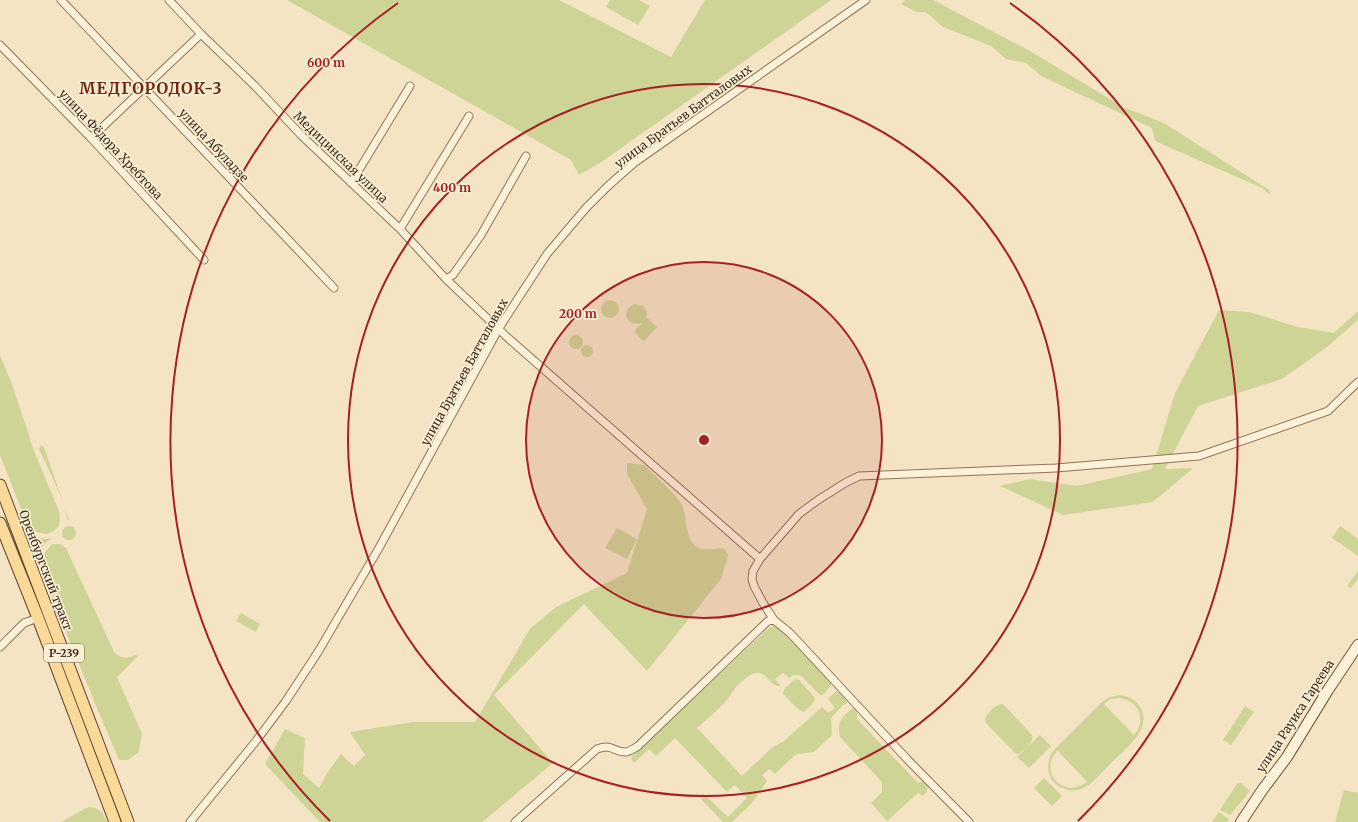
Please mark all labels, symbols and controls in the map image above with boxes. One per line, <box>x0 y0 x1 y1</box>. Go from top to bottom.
text: 600 m <box>307 55 345 70</box>
street label: улица Братьев Батталовых <box>611 61 755 171</box>
district label: МЕДГОРОДОК-3 <box>79 78 223 98</box>
street label: улица Фёдора Хребтова <box>56 86 166 203</box>
street label: улица Абуладзе <box>176 105 252 185</box>
street label: Медицинская улица <box>291 108 392 206</box>
text: 400 m <box>433 180 471 195</box>
street label: улица Братьев Батталовых <box>417 295 511 448</box>
text: 200 m <box>559 306 597 321</box>
centre of rings <box>697 433 711 447</box>
street label: Оренбургский тракт <box>16 508 76 632</box>
road number: Р-239 <box>44 644 84 662</box>
street label: улица Рауиса Гареева <box>1253 656 1337 775</box>

